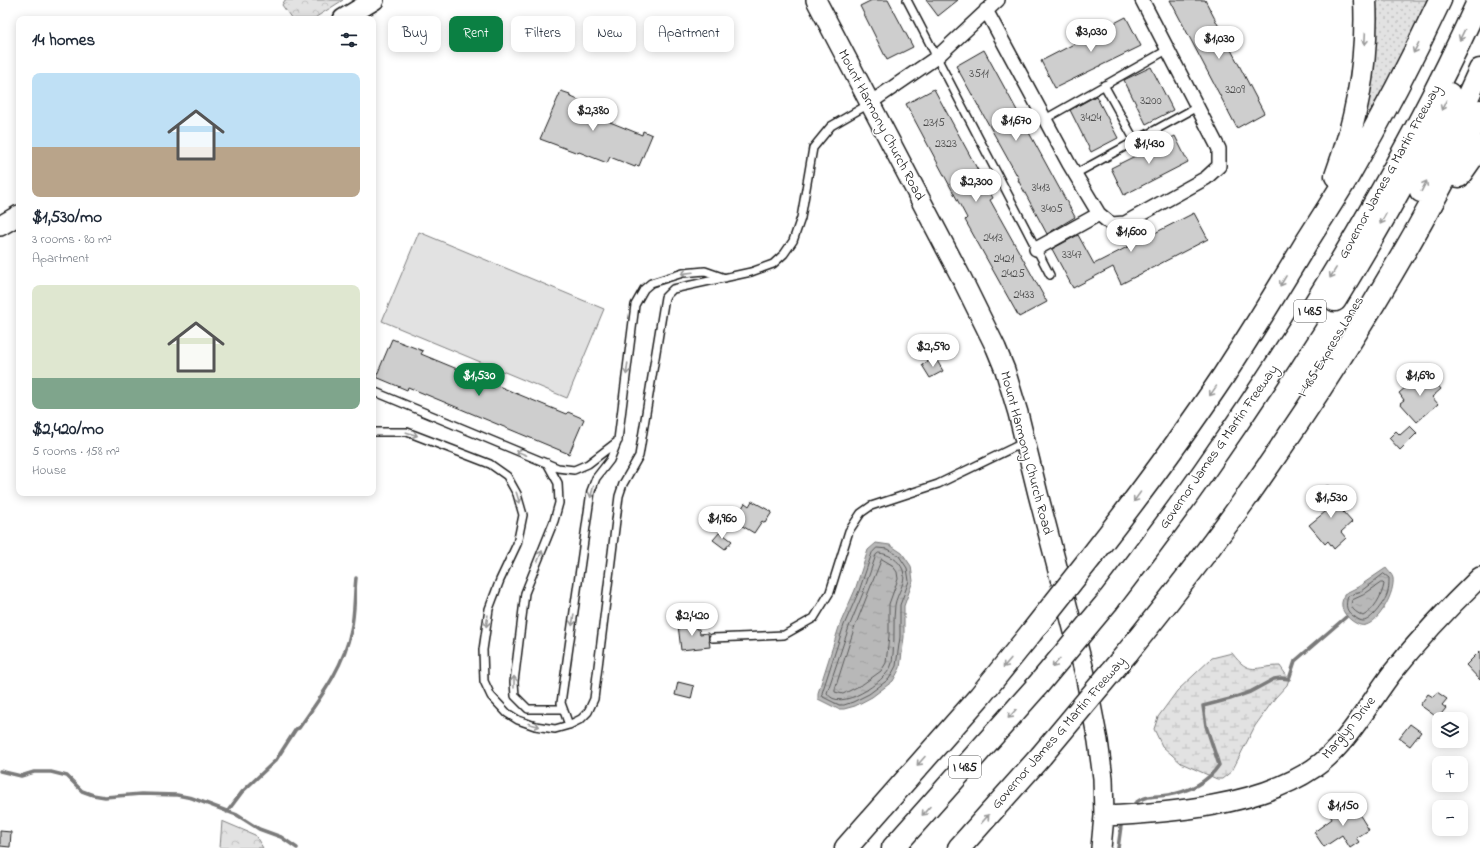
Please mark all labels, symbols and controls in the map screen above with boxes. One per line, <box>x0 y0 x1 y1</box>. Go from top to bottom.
chip: Buy <box>388 16 441 52</box>
chip: Rent <box>449 16 503 52</box>
chip: Filters <box>511 16 575 52</box>
chip: New <box>583 16 636 52</box>
chip: Apartment <box>644 16 734 52</box>
pin: $3,030 <box>1058 19 1124 53</box>
text: $3,030 <box>1075 22 1107 41</box>
pin: $1,030 <box>1186 26 1252 60</box>
text: 14 homes <box>32 28 95 53</box>
icon: filters <box>338 29 360 51</box>
text: $1,030 <box>1204 29 1234 48</box>
one-way arrow <box>1458 29 1466 41</box>
one-way arrow <box>1361 32 1369 45</box>
one-way arrow <box>1412 41 1419 53</box>
street label: Mount Harmony Church Road <box>831 46 930 205</box>
house number: 3511 <box>969 65 989 83</box>
house number: 3209 <box>1225 81 1245 99</box>
street label: Governor James G Martin Freeway <box>1333 81 1448 263</box>
house number: 3200 <box>1140 92 1162 110</box>
pin: $2,380 <box>560 98 626 132</box>
one-way arrow <box>1440 98 1447 110</box>
icon: home <box>160 99 232 171</box>
text: $2,380 <box>577 101 609 120</box>
pin: $1,670 <box>983 108 1049 142</box>
house number: 3424 <box>1081 109 1101 127</box>
text: $1,670 <box>1001 111 1031 130</box>
house number: 2315 <box>923 114 945 132</box>
pin: $1,430 <box>1116 131 1182 165</box>
text: $1,430 <box>1134 134 1164 153</box>
house number: 2323 <box>935 135 957 153</box>
pin: $2,300 <box>943 169 1009 203</box>
text: $2,300 <box>959 172 993 191</box>
house number: 3413 <box>1032 179 1050 197</box>
one-way arrow <box>1420 181 1428 193</box>
house number: 3405 <box>1041 200 1063 218</box>
text: $1,530/mo <box>32 205 102 230</box>
one-way arrow <box>1378 213 1386 225</box>
pin: $1,600 <box>1098 219 1164 253</box>
text: $1,600 <box>1115 222 1147 241</box>
house number: 2413 <box>983 229 1003 247</box>
text: 3 rooms · 80 m² <box>32 230 112 249</box>
house number: 3347 <box>1062 246 1082 264</box>
text: Apartment <box>32 249 89 268</box>
house number: 2421 <box>994 250 1015 268</box>
house number: 2425 <box>1001 265 1025 283</box>
one-way arrow <box>1329 267 1337 279</box>
one-way arrow <box>681 269 694 277</box>
one-way arrow <box>1278 276 1287 287</box>
house number: 2433 <box>1014 286 1034 304</box>
street label: I-485 Express Lanes <box>1292 292 1370 402</box>
road number: I 485 <box>1294 300 1326 322</box>
icon: home <box>160 311 232 383</box>
pin: $2,590 <box>900 334 966 368</box>
text: $2,590 <box>916 337 950 356</box>
street label: Governor James G Martin Freeway <box>1154 360 1285 534</box>
one-way arrow <box>623 362 631 375</box>
pin: $1,530 <box>446 363 512 397</box>
pin: $1,690 <box>1387 363 1453 397</box>
text: $1,530 <box>463 366 495 385</box>
text: $1,690 <box>1405 366 1435 385</box>
street label: Mount Harmony Church Road <box>993 369 1058 538</box>
one-way arrow <box>1209 385 1217 396</box>
text: $2,420/mo <box>32 417 104 442</box>
one-way arrow <box>405 431 418 438</box>
text: 5 rooms · 158 m² <box>32 442 120 461</box>
one-way arrow <box>516 449 528 456</box>
text: House <box>32 461 66 480</box>
one-way arrow <box>587 485 595 498</box>
pin: $1,530 <box>1298 485 1364 519</box>
text: $1,530 <box>1315 488 1347 507</box>
one-way arrow <box>1133 491 1141 502</box>
one-way arrow <box>515 492 522 505</box>
pin: $1,960 <box>689 506 755 540</box>
text: $1,960 <box>707 509 737 528</box>
one-way arrow <box>537 550 544 562</box>
pin: $2,420 <box>659 603 725 637</box>
text: $2,420 <box>675 606 709 625</box>
one-way arrow <box>569 613 577 626</box>
one-way arrow <box>483 614 491 627</box>
street label: Governor James G Martin Freeway <box>987 652 1132 815</box>
one-way arrow <box>1002 658 1011 668</box>
one-way arrow <box>1051 658 1060 669</box>
one-way arrow <box>511 676 518 689</box>
street label: Marglyn Drive <box>1317 691 1382 765</box>
one-way arrow <box>1008 709 1017 719</box>
map controls <box>1432 712 1468 836</box>
button: layers <box>1432 712 1468 748</box>
one-way arrow <box>527 722 540 729</box>
one-way arrow <box>917 756 926 766</box>
road number: I 485 <box>949 756 981 778</box>
button: + <box>1432 756 1468 792</box>
pin: $1,150 <box>1310 793 1376 827</box>
text: $1,150 <box>1327 796 1359 815</box>
button: − <box>1432 800 1468 836</box>
one-way arrow <box>921 806 930 817</box>
one-way arrow <box>980 814 990 824</box>

